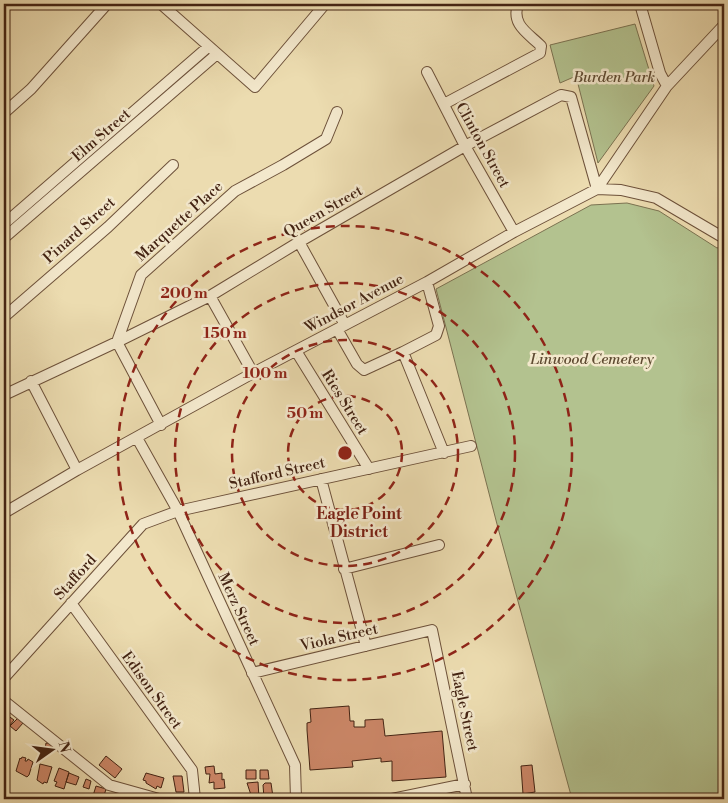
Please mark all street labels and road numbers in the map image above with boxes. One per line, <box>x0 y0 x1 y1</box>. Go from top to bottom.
street label: Clinton Street <box>451 99 514 192</box>
street label: Elm Street <box>68 104 135 166</box>
street label: Marquette Place <box>132 177 227 266</box>
street label: Queen Street <box>280 181 367 242</box>
street label: Pinard Street <box>39 193 120 268</box>
street label: Windsor Avenue <box>301 269 407 338</box>
street label: Ries Street <box>317 366 372 439</box>
street label: Stafford Street <box>227 453 328 494</box>
street label: Stafford <box>50 550 101 604</box>
street label: Merz Street <box>213 570 264 649</box>
street label: Viola Street <box>297 619 380 656</box>
street label: Edison Street <box>117 648 187 733</box>
street label: Eagle Street <box>447 669 482 754</box>

